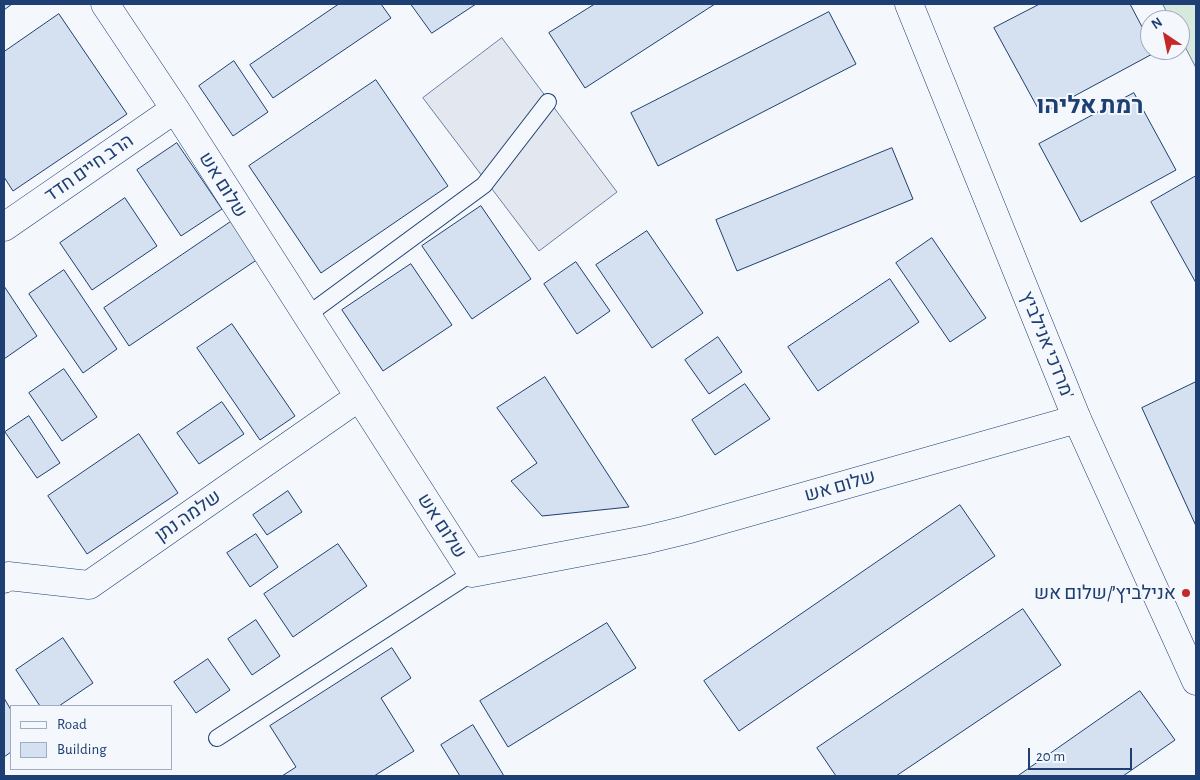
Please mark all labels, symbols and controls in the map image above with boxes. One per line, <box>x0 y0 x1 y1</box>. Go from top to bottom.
north arrow <box>1140 10 1190 60</box>
text: N <box>1149 15 1165 32</box>
district label: רמת אליהו <box>1037 92 1143 120</box>
street label: הרב חיים חדד <box>40 129 138 207</box>
street label: שלום אש <box>194 148 252 222</box>
street label: מרדכי אנילביץ' <box>1015 288 1079 402</box>
street label: שלום אש <box>802 465 878 507</box>
street label: שלמה נתן <box>151 485 225 547</box>
street label: שלום אש <box>413 489 471 563</box>
place label: אנילביץ׳/שלום אש <box>1034 582 1176 604</box>
marker: אנילביץ׳/שלום אש <box>1180 587 1192 599</box>
legend <box>10 705 172 770</box>
text: Road <box>57 717 87 732</box>
scale bar <box>1030 738 1134 770</box>
text: Building <box>57 742 107 757</box>
text: 20 m <box>1036 749 1065 764</box>

